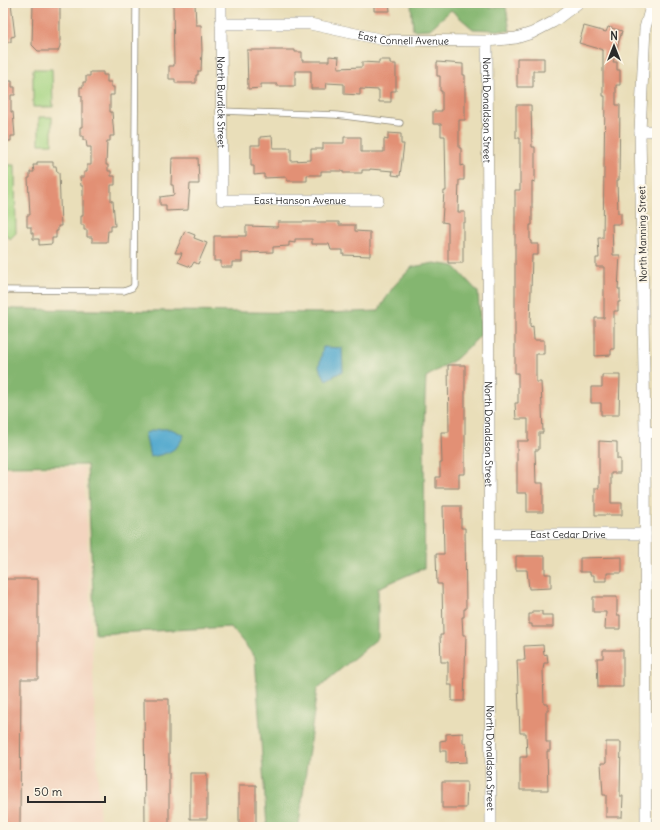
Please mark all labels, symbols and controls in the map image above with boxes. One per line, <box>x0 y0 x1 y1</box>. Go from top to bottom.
north arrow <box>594 26 634 66</box>
street label: East Connell Avenue <box>357 29 449 48</box>
text: N <box>610 29 618 43</box>
street label: North Burdick Street <box>214 56 228 149</box>
street label: North Donaldson Street <box>480 57 494 163</box>
street label: North Manning Street <box>635 185 650 282</box>
street label: East Hanson Avenue <box>254 194 346 207</box>
street label: North Donaldson Street <box>482 381 495 487</box>
street label: East Cedar Drive <box>530 528 606 541</box>
street label: North Donaldson Street <box>483 705 497 811</box>
scale bar <box>28 778 105 804</box>
text: 50 m <box>34 784 63 799</box>

